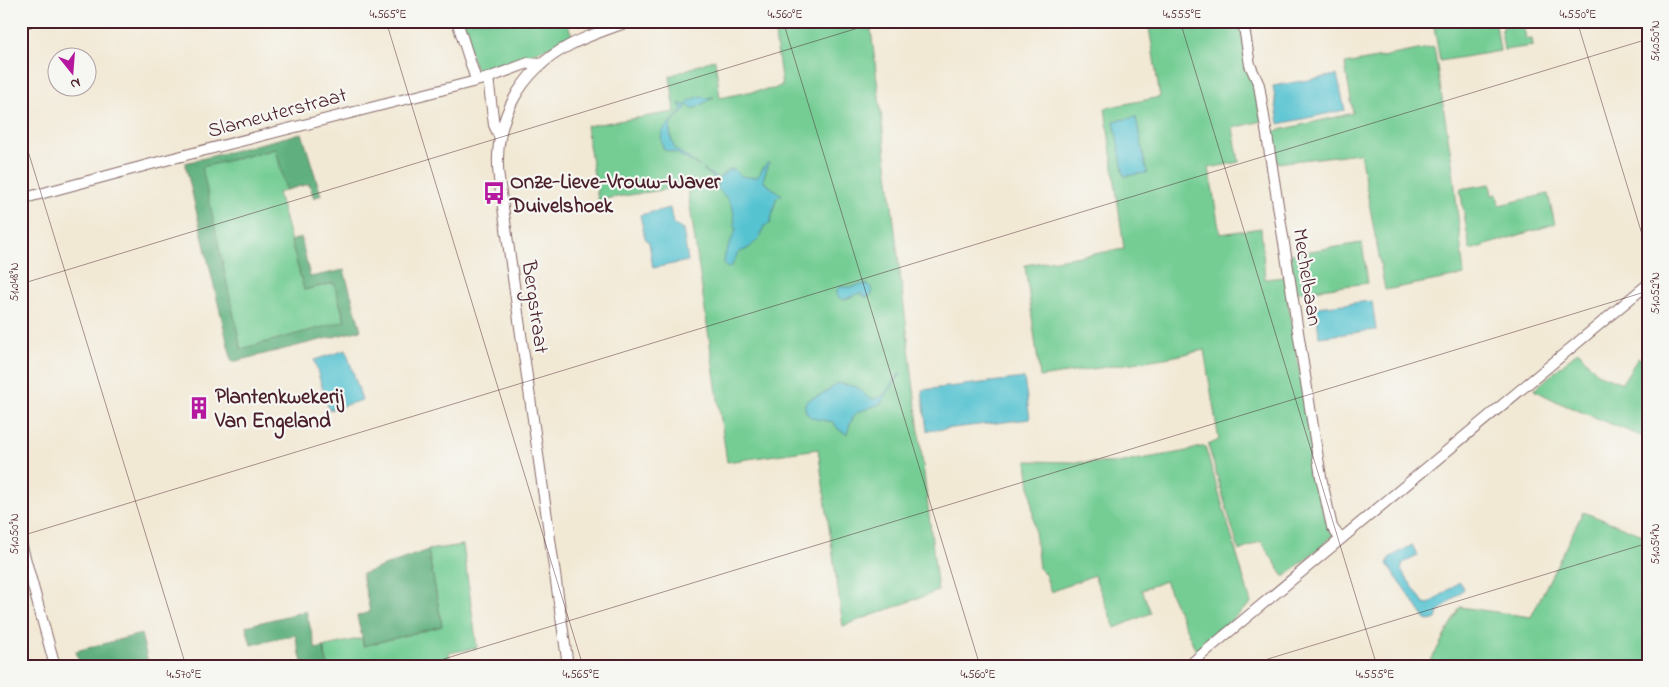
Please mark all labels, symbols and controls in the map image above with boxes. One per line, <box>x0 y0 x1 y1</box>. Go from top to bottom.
text: 4.565°E <box>370 6 406 24</box>
text: 4.560°E <box>767 6 803 24</box>
text: 4.555°E <box>1163 6 1201 24</box>
text: 4.550°E <box>1560 6 1596 24</box>
text: 51.050°N <box>1647 20 1665 62</box>
north arrow <box>48 48 98 98</box>
text: N <box>68 72 83 94</box>
street label: Slameuterstraat <box>205 81 350 147</box>
place label: Onze-Lieve-Vrouw-Waver Duivelshoek <box>509 168 721 222</box>
bus stop icon: Onze-Lieve-Vrouw-Waver Duivelshoek <box>481 180 507 206</box>
street label: Mechelbaan <box>1284 226 1329 328</box>
street label: Bergstraat <box>511 258 555 356</box>
text: 51.048°N <box>6 262 24 302</box>
text: 51.052°N <box>1647 272 1665 314</box>
place label: Plantenkwekerij Van Engeland <box>214 383 344 439</box>
building icon: Plantenkwekerij Van Engeland <box>186 395 212 421</box>
text: 51.050°N <box>6 513 24 555</box>
text: 51.054°N <box>1647 523 1665 565</box>
text: 4.570°E <box>167 666 201 684</box>
text: 4.565°E <box>563 666 599 684</box>
text: 4.560°E <box>960 666 996 684</box>
text: 4.555°E <box>1356 666 1394 684</box>

